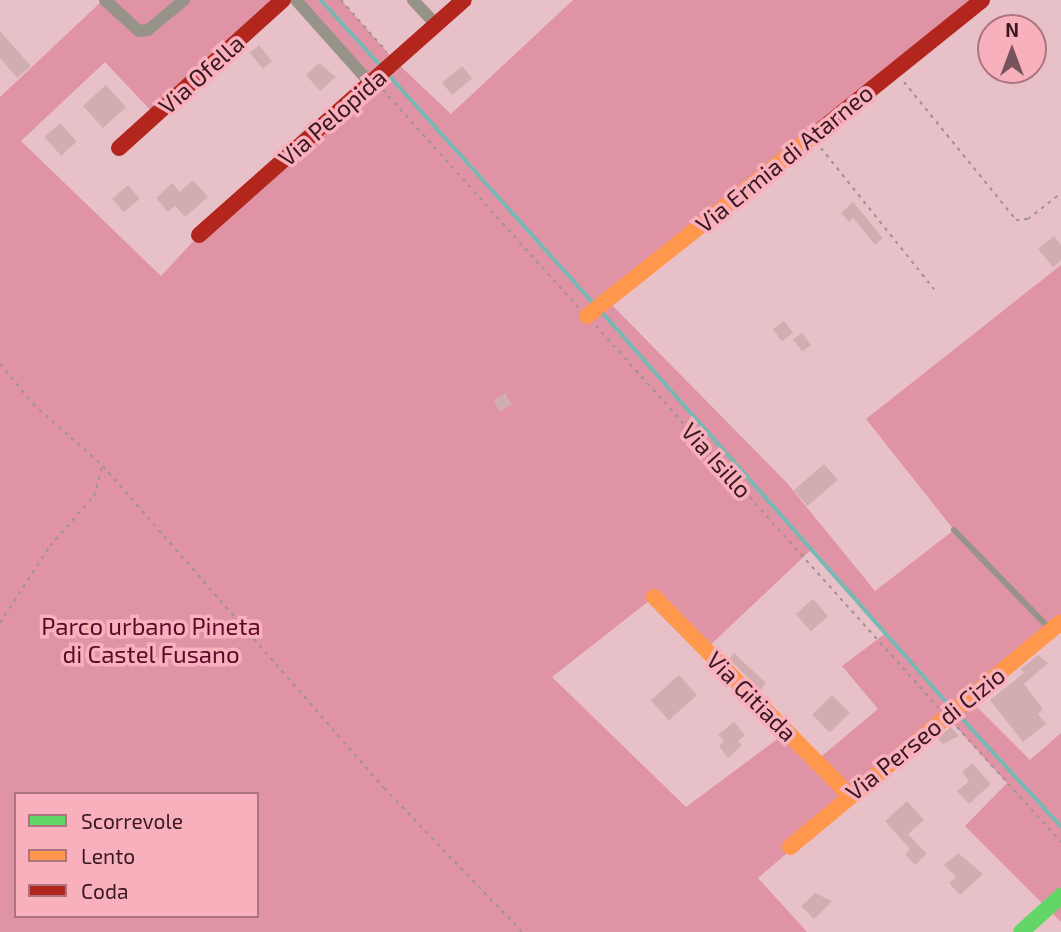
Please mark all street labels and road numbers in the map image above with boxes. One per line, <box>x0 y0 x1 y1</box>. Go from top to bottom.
street label: Via Ofella <box>153 28 249 120</box>
street label: Via Pelopida <box>272 62 392 172</box>
street label: Via Ermia di Atarneo <box>690 78 878 238</box>
street label: Via Isillo <box>676 416 758 504</box>
street label: Via Gitiada <box>701 645 803 747</box>
street label: Via Perseo di Cizio <box>840 660 1010 806</box>

